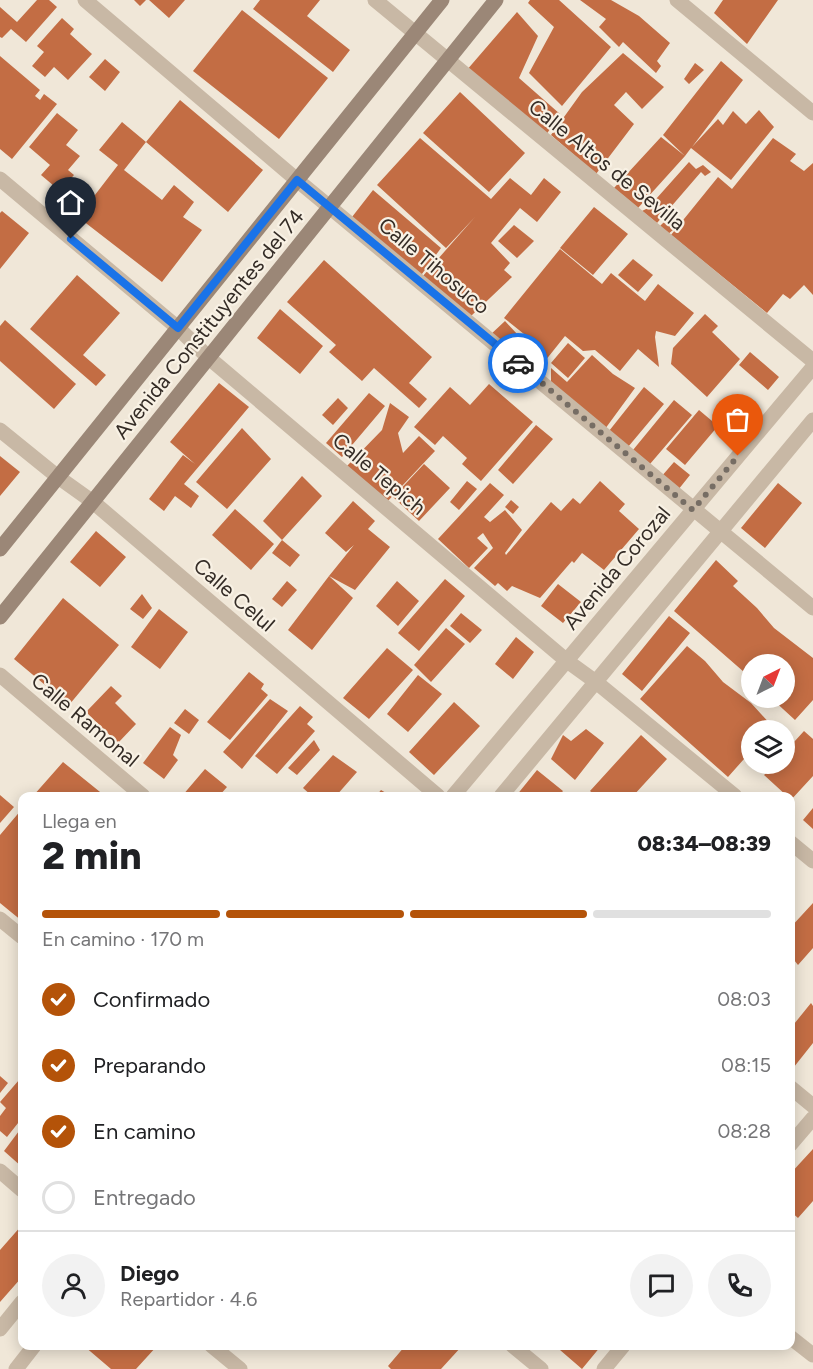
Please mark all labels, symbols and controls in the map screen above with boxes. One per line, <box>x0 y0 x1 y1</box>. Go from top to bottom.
street label: Calle Altos de Sevilla <box>524 94 691 235</box>
pin <box>45 177 96 239</box>
icon: home <box>54 186 87 219</box>
street label: Avenida Constituyentes del 74 <box>108 204 309 444</box>
street label: Calle Tihosuco <box>374 212 495 319</box>
courier <box>488 333 548 393</box>
icon: car <box>502 347 535 380</box>
pin <box>712 394 763 456</box>
icon: bag <box>721 403 754 436</box>
street label: Calle Tepich <box>328 427 431 520</box>
street label: Avenida Corozal <box>558 501 675 634</box>
street label: Calle Celul <box>189 553 280 637</box>
north arrow <box>741 654 795 708</box>
map controls <box>741 654 795 774</box>
street label: Calle Ramonal <box>26 667 144 772</box>
button: layers <box>741 720 795 774</box>
text: Llega en <box>42 809 117 833</box>
text: 08:34–08:39 <box>637 830 771 857</box>
text: 2 min <box>42 832 142 879</box>
text: En camino · 170 m <box>42 927 204 951</box>
icon: check <box>42 983 75 1016</box>
text: Confirmado <box>93 986 210 1013</box>
text: 08:03 <box>717 987 771 1011</box>
icon: check <box>42 1049 75 1082</box>
text: Preparando <box>93 1052 206 1079</box>
text: 08:15 <box>721 1053 771 1077</box>
icon: check <box>42 1115 75 1148</box>
text: En camino <box>93 1118 196 1145</box>
text: 08:28 <box>717 1119 771 1143</box>
text: Entregado <box>93 1184 196 1211</box>
button: person <box>42 1254 105 1317</box>
button: chat <box>630 1254 693 1317</box>
button: phone <box>708 1254 771 1317</box>
text: Diego <box>120 1260 179 1287</box>
text: Repartidor · 4.6 <box>120 1287 257 1311</box>

